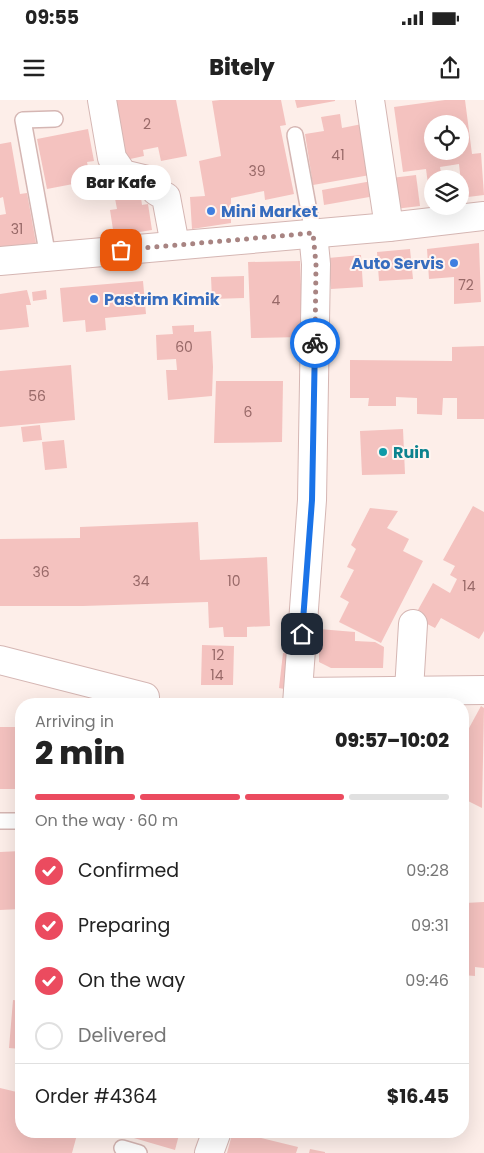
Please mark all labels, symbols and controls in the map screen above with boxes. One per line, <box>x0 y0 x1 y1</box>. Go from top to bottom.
text: 09:55 <box>25 4 79 31</box>
text: Bitely <box>209 52 275 83</box>
icon: menu <box>20 54 48 82</box>
icon: share <box>436 54 464 82</box>
house number: 2 <box>143 114 151 134</box>
map controls <box>424 115 469 215</box>
button: locate <box>424 115 469 160</box>
house number: 41 <box>331 145 345 165</box>
house number: 39 <box>248 161 266 181</box>
callout: Bar Kafe <box>71 165 171 200</box>
button: layers <box>424 170 469 215</box>
text: Bar Kafe <box>86 171 156 194</box>
place label: Mini Market <box>221 200 318 223</box>
marker: Mini Market <box>205 205 217 217</box>
house number: 31 <box>11 219 23 239</box>
pin <box>100 229 142 271</box>
icon: bag <box>107 236 135 264</box>
place label: Auto Servis <box>351 252 444 275</box>
marker: Auto Servis <box>448 257 460 269</box>
house number: 72 <box>458 275 474 295</box>
place label: Pastrim Kimik <box>104 288 220 311</box>
house number: 4 <box>272 290 281 310</box>
marker: Pastrim Kimik <box>88 293 100 305</box>
courier <box>290 318 340 368</box>
icon: bike <box>301 329 329 357</box>
house number: 60 <box>175 337 193 357</box>
house number: 56 <box>28 386 46 406</box>
house number: 6 <box>244 402 253 422</box>
place label: Ruin <box>393 441 430 464</box>
marker: Ruin <box>377 446 389 458</box>
house number: 36 <box>32 562 50 582</box>
house number: 34 <box>132 571 150 591</box>
house number: 10 <box>227 571 241 591</box>
house number: 14 <box>462 576 476 596</box>
pin <box>281 613 323 655</box>
icon: home <box>288 620 316 648</box>
house number: 12 <box>212 645 224 665</box>
house number: 14 <box>210 665 224 685</box>
text: Arriving in <box>35 710 114 733</box>
text: 09:57–10:02 <box>335 727 449 754</box>
text: 2 min <box>35 730 125 775</box>
text: On the way · 60 m <box>35 809 178 832</box>
icon: check <box>35 857 63 885</box>
text: Confirmed <box>78 857 179 884</box>
text: 09:28 <box>406 859 449 882</box>
icon: check <box>35 912 63 940</box>
text: Preparing <box>78 912 170 939</box>
text: 09:31 <box>411 914 449 937</box>
icon: check <box>35 967 63 995</box>
text: On the way <box>78 967 185 994</box>
text: 09:46 <box>405 969 449 992</box>
text: Delivered <box>78 1022 167 1049</box>
text: Order #4364 <box>35 1083 157 1110</box>
text: $16.45 <box>387 1083 449 1110</box>

